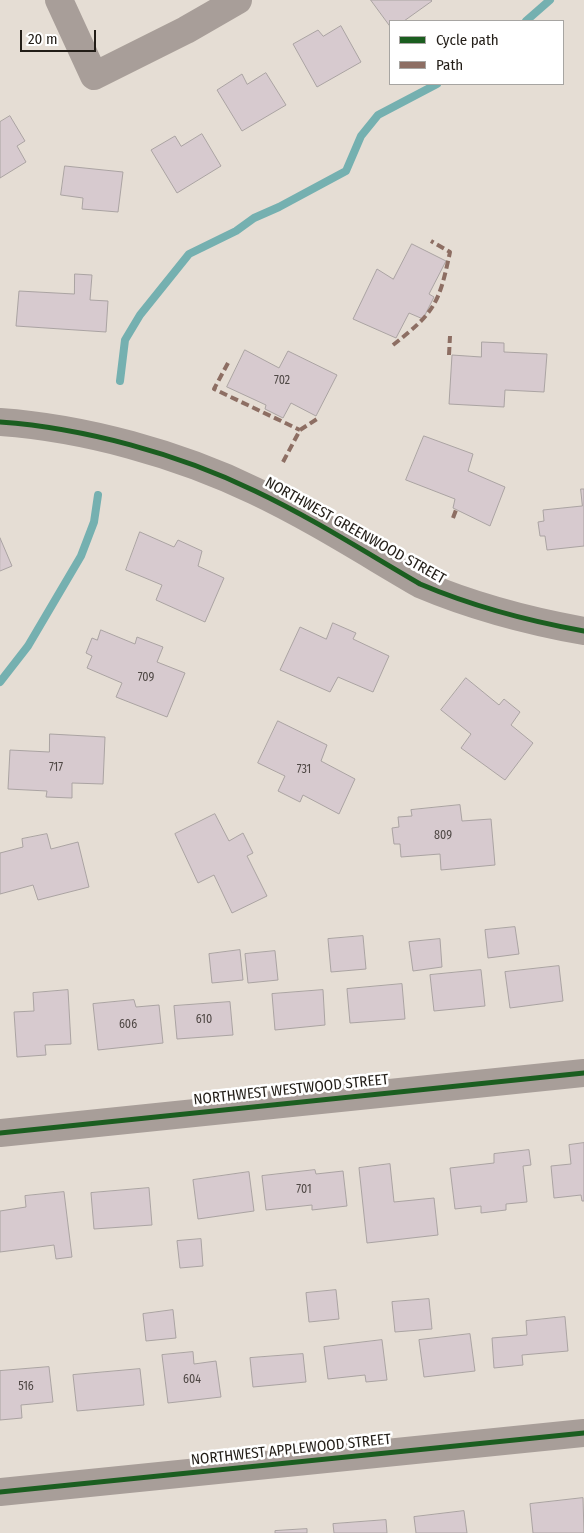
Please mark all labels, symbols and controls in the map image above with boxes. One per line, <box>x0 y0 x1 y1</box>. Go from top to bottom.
scale bar <box>22 20 99 52</box>
legend <box>389 20 564 85</box>
text: 20 m <box>28 30 58 48</box>
text: Cycle path <box>436 31 499 49</box>
text: Path <box>436 56 463 74</box>
house number: 702 <box>274 374 290 388</box>
street label: NORTHWEST GREENWOOD STREET <box>262 474 448 588</box>
house number: 709 <box>138 671 154 685</box>
house number: 717 <box>49 761 63 775</box>
house number: 731 <box>297 763 311 777</box>
house number: 809 <box>434 829 452 843</box>
house number: 610 <box>196 1013 212 1027</box>
house number: 606 <box>119 1018 137 1032</box>
street label: NORTHWEST WESTWOOD STREET <box>193 1071 389 1109</box>
house number: 701 <box>296 1183 312 1197</box>
house number: 604 <box>183 1373 201 1387</box>
house number: 516 <box>18 1380 34 1394</box>
street label: NORTHWEST APPLEWOOD STREET <box>190 1431 392 1469</box>

